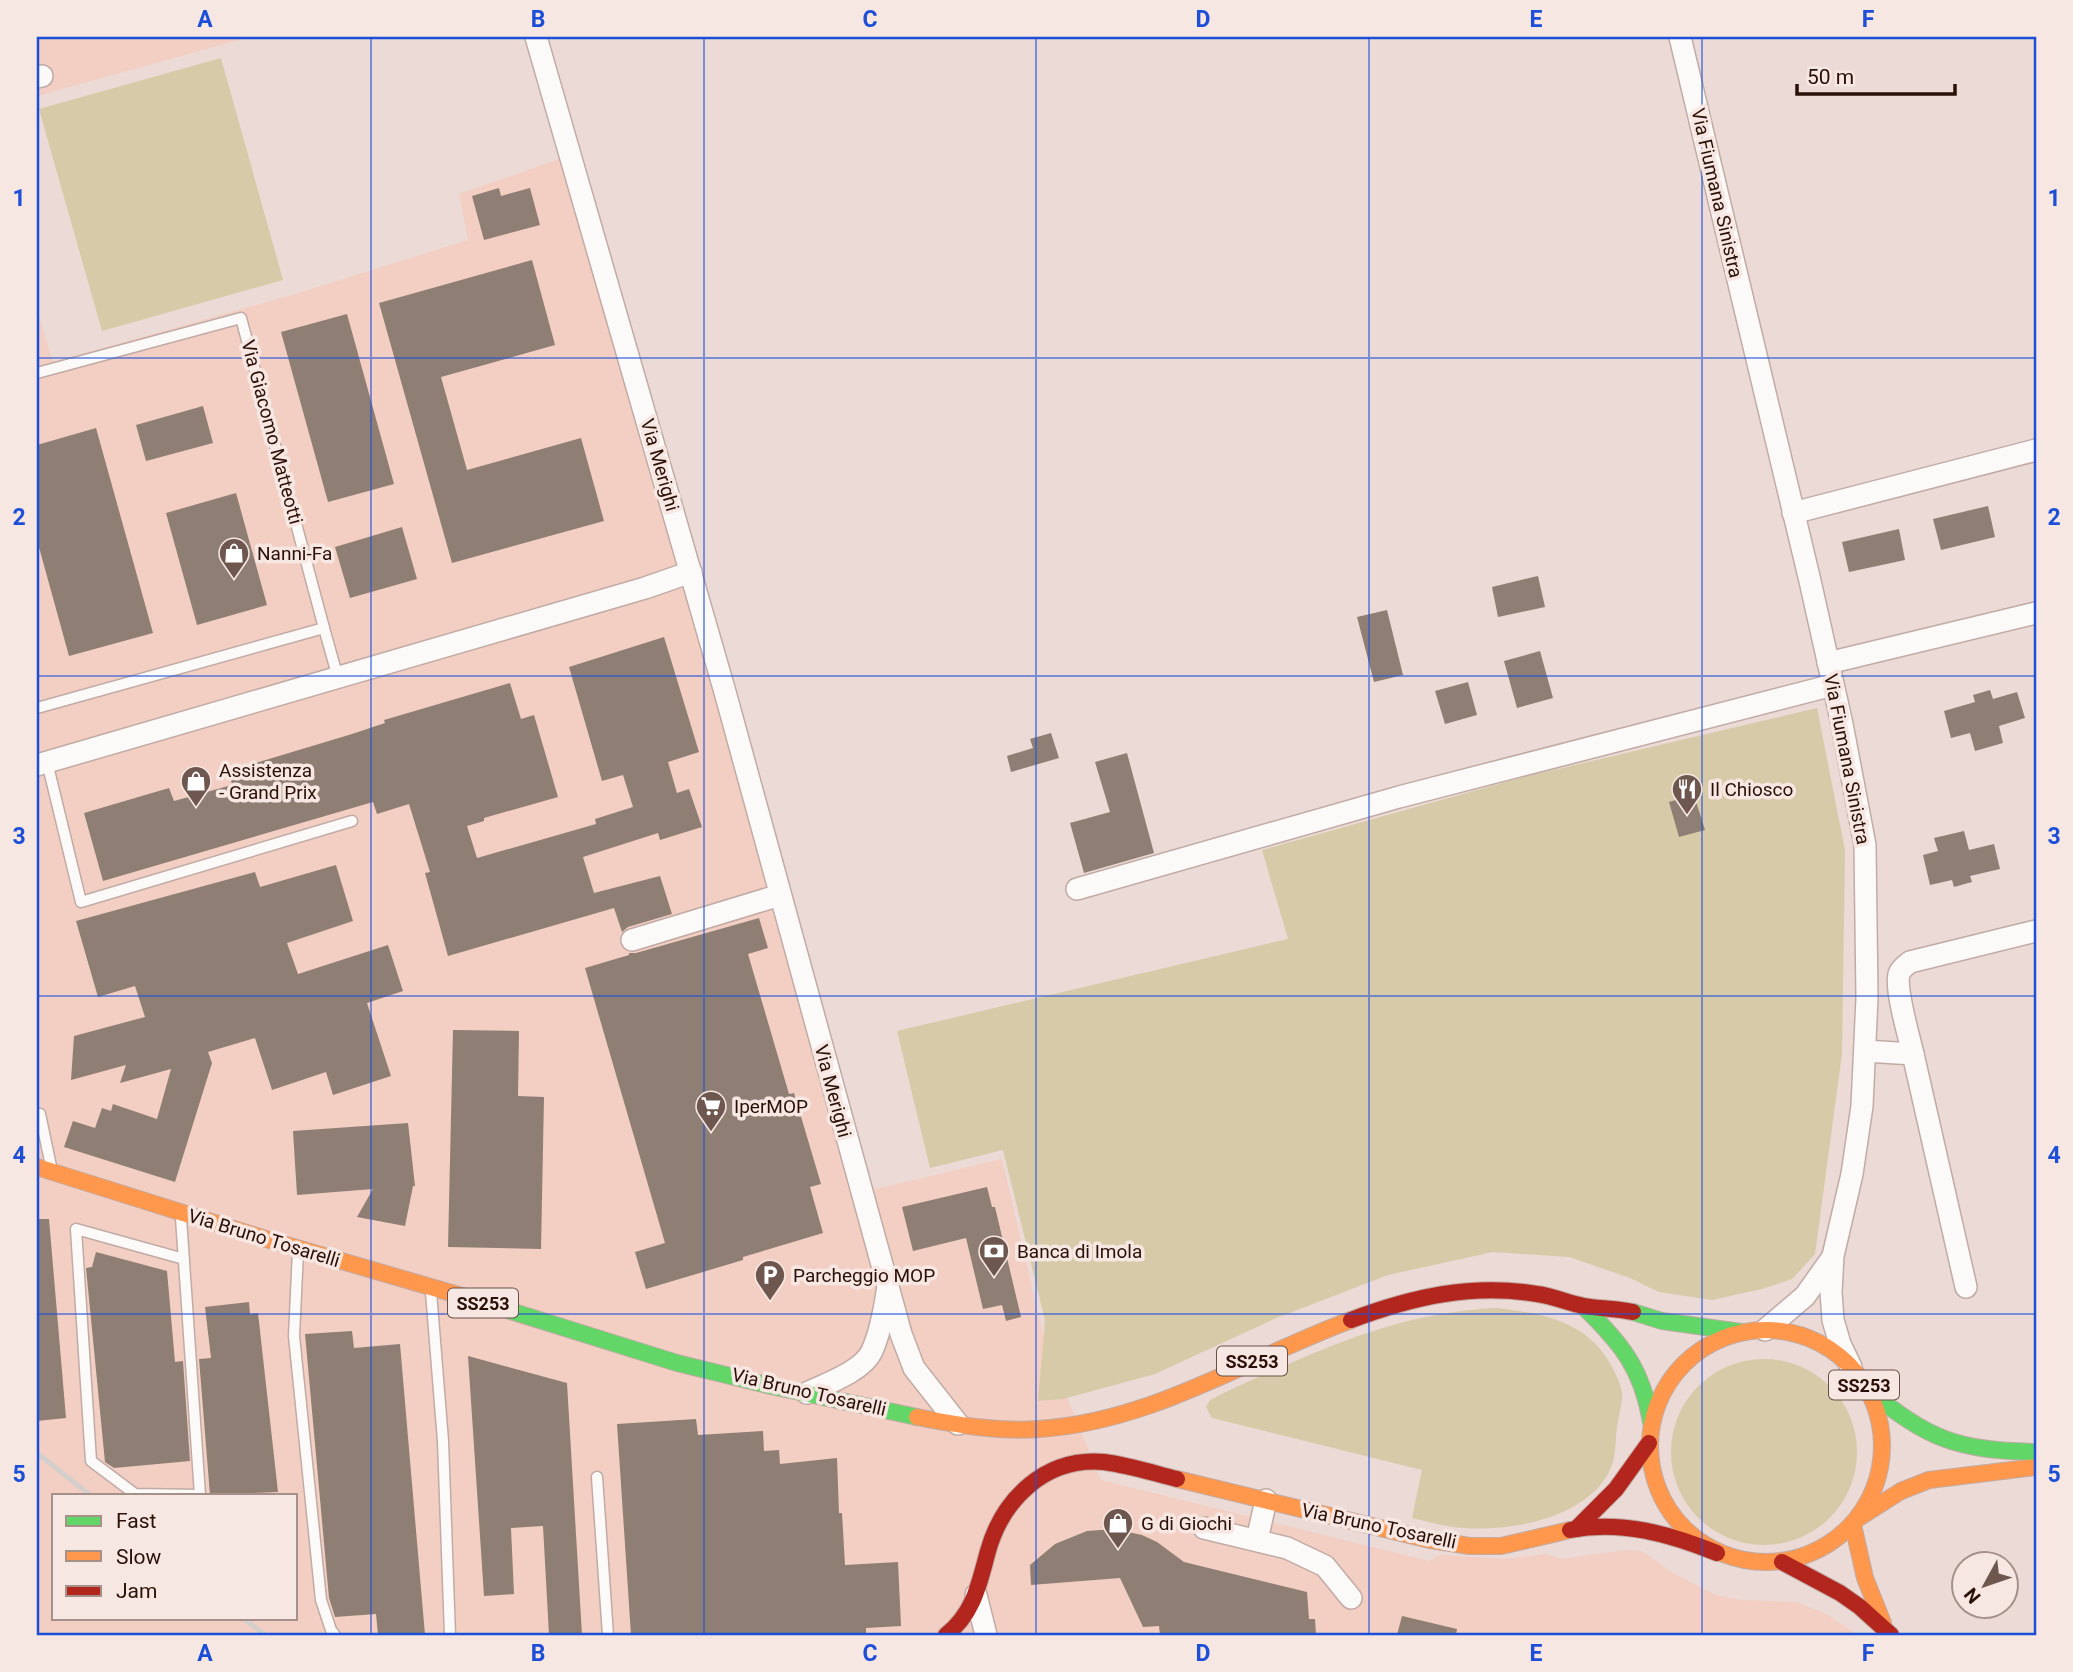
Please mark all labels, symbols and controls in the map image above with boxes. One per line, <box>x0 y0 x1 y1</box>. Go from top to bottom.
text: A <box>197 6 213 33</box>
text: B <box>531 6 545 33</box>
text: C <box>862 6 878 33</box>
text: D <box>1196 6 1210 33</box>
text: E <box>1530 6 1543 33</box>
text: F <box>1862 6 1875 33</box>
scale bar <box>1797 52 1954 96</box>
text: 50 m <box>1807 65 1854 89</box>
street label: Via Fiumana Sinistra <box>1686 106 1748 280</box>
text: 1 <box>12 185 26 212</box>
text: 1 <box>2047 185 2061 212</box>
street label: Via Giacomo Matteotti <box>236 337 308 527</box>
street label: Via Merighi <box>636 416 684 514</box>
text: 2 <box>12 504 26 531</box>
text: 2 <box>2047 504 2061 531</box>
shop icon: Nanni-Fa <box>217 536 251 580</box>
place label: Nanni-Fa <box>257 542 332 565</box>
street label: Via Fiumana Sinistra <box>1819 672 1875 846</box>
place label: Assistenza - Grand Prix <box>219 759 317 804</box>
shop icon: Assistenza - Grand Prix <box>179 764 213 808</box>
restaurant icon: Il Chiosco <box>1670 772 1704 816</box>
place label: Il Chiosco <box>1710 778 1793 801</box>
text: 3 <box>12 823 26 850</box>
text: 3 <box>2047 823 2061 850</box>
street label: Via Merighi <box>810 1042 856 1140</box>
supermarket icon: IperMOP <box>694 1089 728 1133</box>
place label: IperMOP <box>734 1095 808 1118</box>
text: 4 <box>12 1142 26 1169</box>
text: 4 <box>2047 1142 2061 1169</box>
street label: Via Bruno Tosarelli <box>185 1204 343 1272</box>
bank icon: Banca di Imola <box>977 1234 1011 1278</box>
place label: Banca di Imola <box>1017 1240 1142 1263</box>
parking icon: Parcheggio MOP <box>753 1258 787 1302</box>
place label: Parcheggio MOP <box>793 1264 935 1287</box>
road number: SS253 <box>448 1288 518 1318</box>
road number: SS253 <box>1217 1346 1287 1376</box>
street label: Via Bruno Tosarelli <box>730 1363 888 1421</box>
road number: SS253 <box>1829 1370 1899 1400</box>
text: 5 <box>12 1461 26 1488</box>
text: 5 <box>2047 1461 2061 1488</box>
legend <box>52 1494 298 1620</box>
street label: Via Bruno Tosarelli <box>1299 1498 1459 1554</box>
shop icon: G di Giochi <box>1101 1506 1135 1550</box>
text: Fast <box>116 1509 157 1533</box>
place label: G di Giochi <box>1141 1512 1232 1535</box>
text: Slow <box>116 1545 162 1569</box>
north arrow <box>1951 1550 2021 1620</box>
text: Jam <box>116 1579 157 1603</box>
text: N <box>1959 1583 1985 1608</box>
text: A <box>197 1640 213 1667</box>
text: B <box>531 1640 545 1667</box>
text: C <box>862 1640 878 1667</box>
text: D <box>1196 1640 1210 1667</box>
text: E <box>1530 1640 1543 1667</box>
text: F <box>1862 1640 1875 1667</box>

